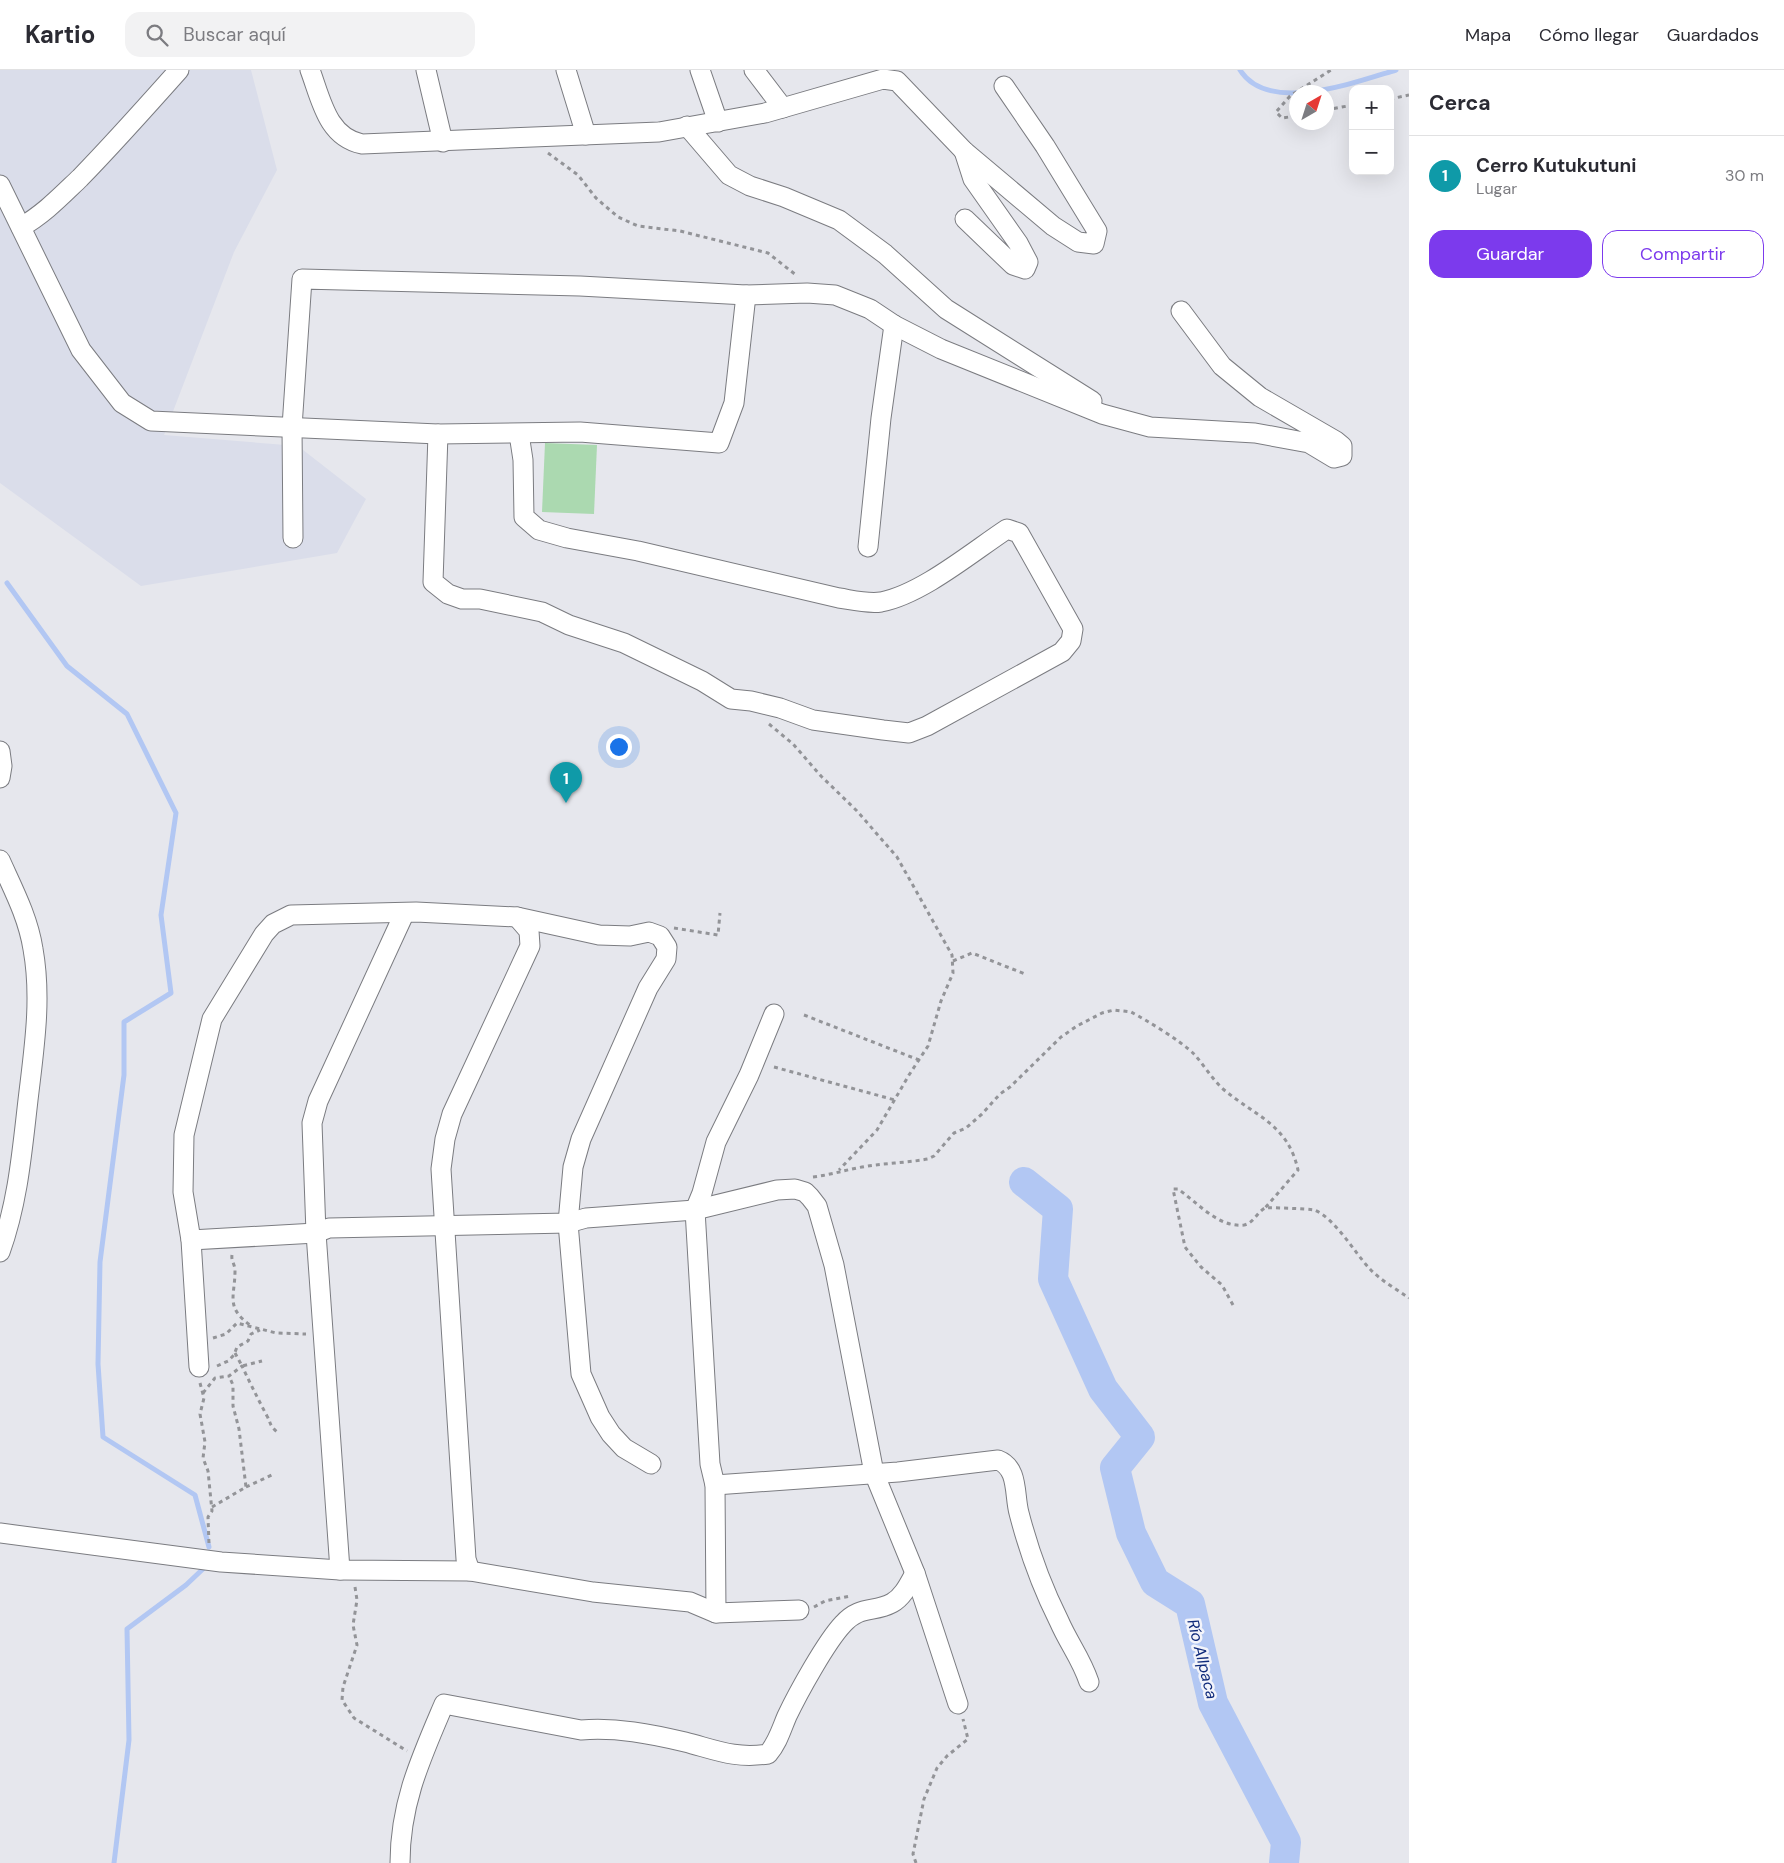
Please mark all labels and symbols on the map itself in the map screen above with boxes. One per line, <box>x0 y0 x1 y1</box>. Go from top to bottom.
north arrow <box>1289 85 1334 130</box>
your location <box>606 734 632 760</box>
pin: 1 <box>550 762 582 803</box>
water label: Río Allpaca <box>1182 1617 1223 1701</box>

